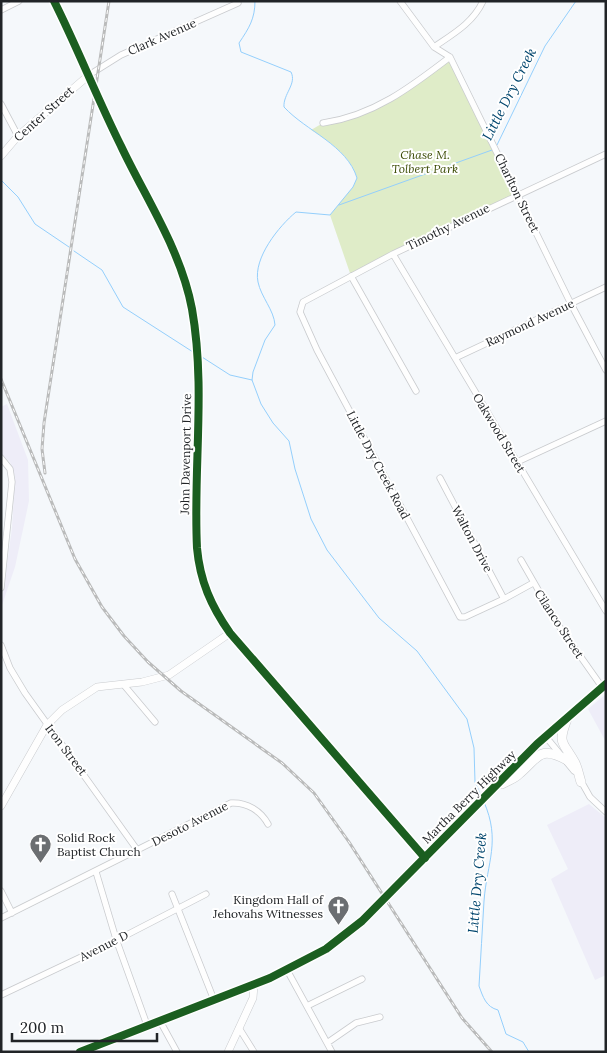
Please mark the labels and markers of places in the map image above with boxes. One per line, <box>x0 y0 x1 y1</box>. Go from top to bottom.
place label: Solid Rock Baptist Church <box>57 830 141 859</box>
church icon: Solid Rock Baptist Church <box>29 833 53 864</box>
place label: Kingdom Hall of Jehovahs Witnesses <box>212 892 324 921</box>
church icon: Kingdom Hall of Jehovahs Witnesses <box>327 895 351 926</box>

